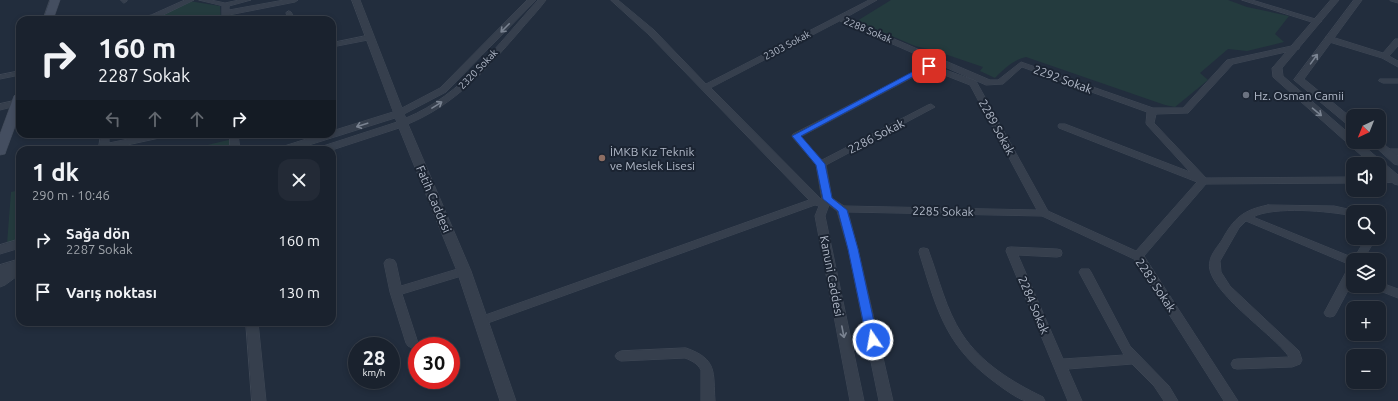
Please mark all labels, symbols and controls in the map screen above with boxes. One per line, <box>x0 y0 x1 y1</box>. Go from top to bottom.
street label: 2288 Sokak <box>842 15 894 45</box>
one-way arrow <box>500 23 510 33</box>
street label: 2303 Sokak <box>762 28 812 62</box>
icon: right <box>32 32 84 84</box>
text: 160 m <box>98 32 176 63</box>
street label: 2320 Sokak <box>456 47 500 91</box>
pin <box>912 49 946 83</box>
one-way arrow <box>1310 54 1318 65</box>
icon: arrive <box>918 55 940 77</box>
street label: 2292 Sokak <box>1032 62 1094 96</box>
text: 2287 Sokak <box>98 65 190 85</box>
place label: Hz. Osman Camii <box>1254 89 1344 102</box>
marker: Hz. Osman Camii <box>1241 90 1251 100</box>
street label: 2289 Sokak <box>976 97 1018 157</box>
one-way arrow <box>431 101 443 109</box>
icon: left <box>102 108 124 130</box>
icon: ahead <box>144 108 166 130</box>
icon: ahead <box>186 108 208 130</box>
icon: right <box>228 108 250 130</box>
one-way arrow <box>1312 108 1322 117</box>
north arrow <box>1346 109 1386 149</box>
map controls <box>1346 109 1386 389</box>
street label: 2286 Sokak <box>846 116 906 156</box>
one-way arrow <box>356 122 369 129</box>
place label: İMKB Kız Teknik ve Meslek Lisesi <box>610 145 695 172</box>
marker: İMKB Kız Teknik ve Meslek Lisesi <box>597 153 607 163</box>
button: sound <box>1346 157 1386 197</box>
text: 1 dk <box>32 159 79 186</box>
button: close <box>278 159 320 201</box>
street label: Fatih Caddesi <box>414 164 454 235</box>
text: 290 m · 10:46 <box>32 188 110 202</box>
street label: 2285 Sokak <box>912 204 974 218</box>
button: search <box>1346 205 1386 245</box>
text: Sağa dön <box>66 225 130 242</box>
icon: right <box>32 229 54 251</box>
text: 160 m <box>278 232 320 249</box>
street label: Kanuni Caddesi <box>818 235 846 318</box>
text: 2287 Sokak <box>66 242 133 256</box>
button: layers <box>1346 253 1386 293</box>
street label: 2283 Sokak <box>1133 256 1179 314</box>
street label: 2284 Sokak <box>1016 274 1052 336</box>
icon: arrive <box>32 281 54 303</box>
text: Varış noktası <box>66 284 157 301</box>
text: 130 m <box>278 284 320 301</box>
button: + <box>1346 301 1386 341</box>
position arrow <box>852 319 894 361</box>
one-way arrow <box>840 325 848 338</box>
speed limit sign: 30 <box>408 337 460 389</box>
text: 28 <box>363 346 385 369</box>
button: − <box>1346 349 1386 389</box>
text: km/h <box>362 367 386 378</box>

